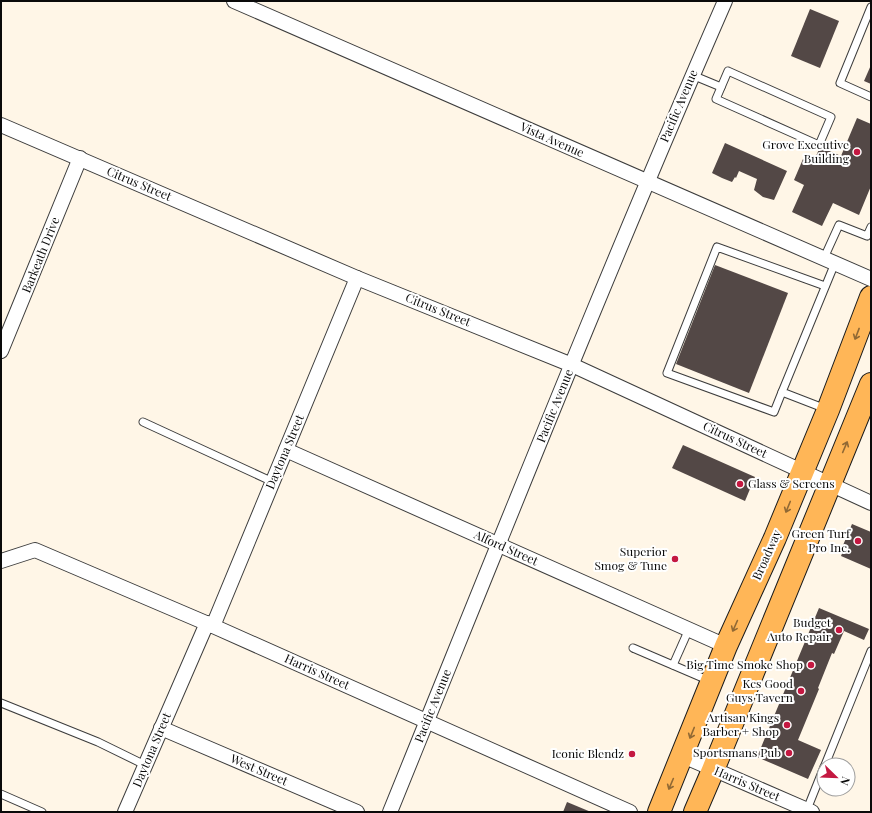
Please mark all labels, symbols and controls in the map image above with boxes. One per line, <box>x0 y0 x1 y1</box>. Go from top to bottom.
street label: Pacific Avenue <box>656 67 701 145</box>
street label: Vista Avenue <box>517 117 587 160</box>
place label: Grove Executive Building <box>762 136 850 166</box>
marker: Grove Executive Building <box>852 147 862 157</box>
street label: Citrus Street <box>105 162 175 204</box>
street label: Barkeath Drive <box>18 214 63 295</box>
street label: Citrus Street <box>403 289 474 330</box>
one-way arrow <box>853 327 861 339</box>
street label: Pacific Avenue <box>532 367 576 445</box>
street label: Daytona Street <box>261 411 307 491</box>
street label: Citrus Street <box>701 417 771 461</box>
one-way arrow <box>841 441 849 453</box>
place label: Glass & Screens <box>748 475 835 491</box>
marker: Glass & Screens <box>735 479 745 489</box>
one-way arrow <box>783 500 791 512</box>
street label: Alford Street <box>471 525 542 569</box>
place label: Green Turf Pro Inc. <box>792 525 851 555</box>
street label: Broadway <box>748 527 784 582</box>
marker: Green Turf Pro Inc. <box>853 536 863 546</box>
place label: Superior Smog & Tune <box>594 543 668 573</box>
marker: Superior Smog & Tune <box>670 554 680 564</box>
place label: Budget Auto Repair <box>766 614 832 644</box>
one-way arrow <box>731 619 738 631</box>
marker: Budget Auto Repair <box>834 625 844 635</box>
street label: Harris Street <box>282 650 353 693</box>
place label: Big Time Smoke Shop <box>686 656 803 672</box>
marker: Big Time Smoke Shop <box>806 660 816 670</box>
street label: Pacific Avenue <box>410 667 454 745</box>
place label: Kcs Good Guys Tavern <box>726 675 793 705</box>
marker: Kcs Good Guys Tavern <box>796 686 806 696</box>
street label: Daytona Street <box>128 709 174 789</box>
place label: Artisan Kings Barber + Shop <box>702 709 779 739</box>
marker: Artisan Kings Barber + Shop <box>782 720 792 730</box>
one-way arrow <box>687 727 695 739</box>
place label: Sportsmans Pub <box>693 744 781 760</box>
place label: Iconic Blendz <box>552 745 624 761</box>
marker: Sportsmans Pub <box>784 748 794 758</box>
street label: West Street <box>227 749 291 789</box>
marker: Iconic Blendz <box>627 749 637 759</box>
north arrow <box>816 757 856 797</box>
street label: Harris Street <box>712 762 783 804</box>
text: N <box>837 775 854 788</box>
one-way arrow <box>667 778 674 790</box>

